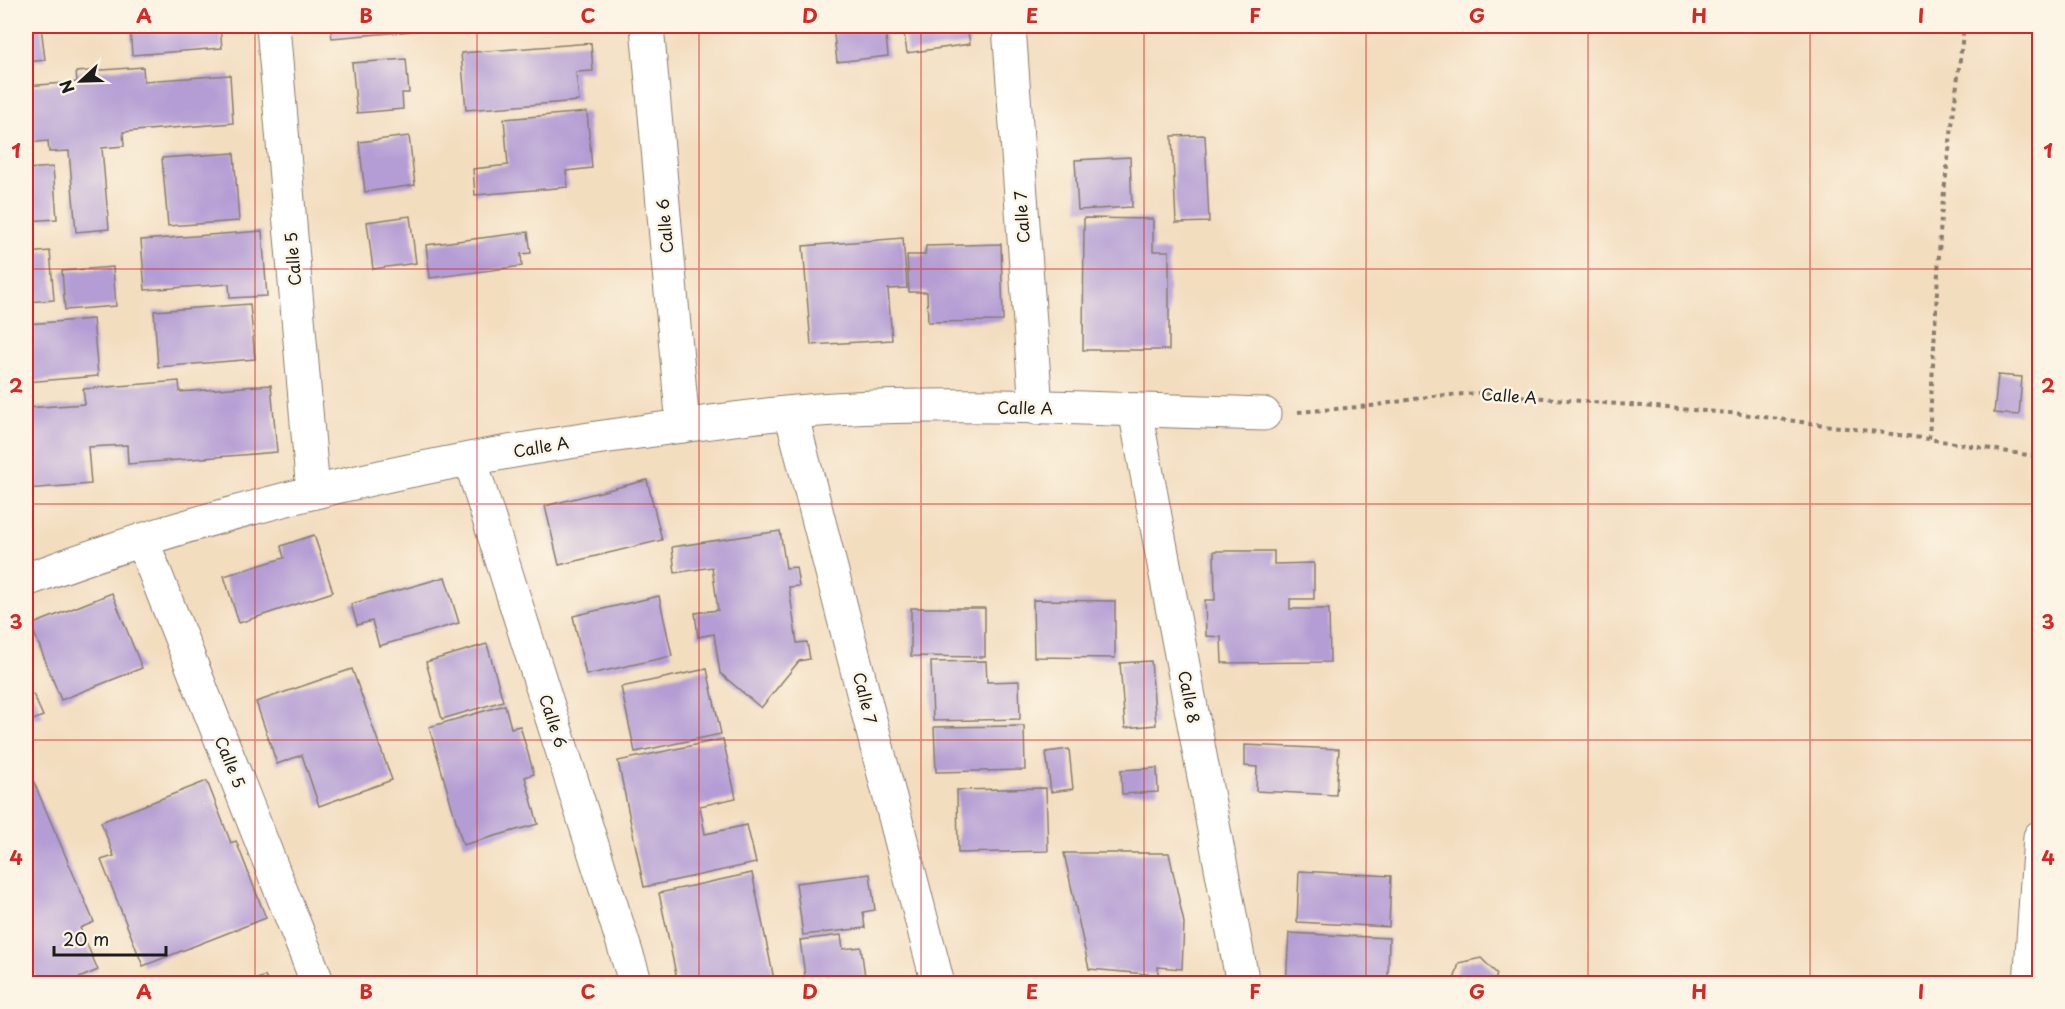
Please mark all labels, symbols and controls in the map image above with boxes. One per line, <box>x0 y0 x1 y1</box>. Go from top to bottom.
text: A <box>136 0 152 30</box>
text: B <box>359 0 373 30</box>
text: C <box>580 0 596 30</box>
text: D <box>802 0 818 30</box>
text: E <box>1026 0 1038 30</box>
text: F <box>1249 0 1261 30</box>
text: G <box>1469 0 1485 30</box>
text: H <box>1691 0 1707 30</box>
text: I <box>1918 0 1924 30</box>
north arrow <box>51 51 111 111</box>
text: N <box>53 77 80 97</box>
text: 1 <box>11 135 21 165</box>
text: 1 <box>2043 135 2053 165</box>
street label: Calle 7 <box>1007 190 1035 244</box>
street label: Calle 6 <box>650 198 678 254</box>
street label: Calle 5 <box>278 231 306 287</box>
text: 2 <box>9 370 23 400</box>
text: 2 <box>2041 370 2055 400</box>
street label: Calle A <box>1480 381 1538 409</box>
street label: Calle A <box>997 395 1053 419</box>
street label: Calle A <box>511 429 570 463</box>
text: 3 <box>9 606 23 636</box>
text: 3 <box>2041 606 2055 636</box>
street label: Calle 8 <box>1173 668 1207 725</box>
street label: Calle 7 <box>848 669 884 726</box>
street label: Calle 6 <box>534 691 574 750</box>
street label: Calle 5 <box>210 732 252 791</box>
text: 4 <box>9 842 23 872</box>
text: 4 <box>2041 842 2055 872</box>
scale bar <box>54 919 166 957</box>
text: 20 m <box>63 925 109 952</box>
text: A <box>136 976 152 1006</box>
text: B <box>359 976 373 1006</box>
text: C <box>580 976 596 1006</box>
text: D <box>802 976 818 1006</box>
text: E <box>1026 976 1038 1006</box>
text: F <box>1249 976 1261 1006</box>
text: G <box>1469 976 1485 1006</box>
text: H <box>1691 976 1707 1006</box>
text: I <box>1918 976 1924 1006</box>

